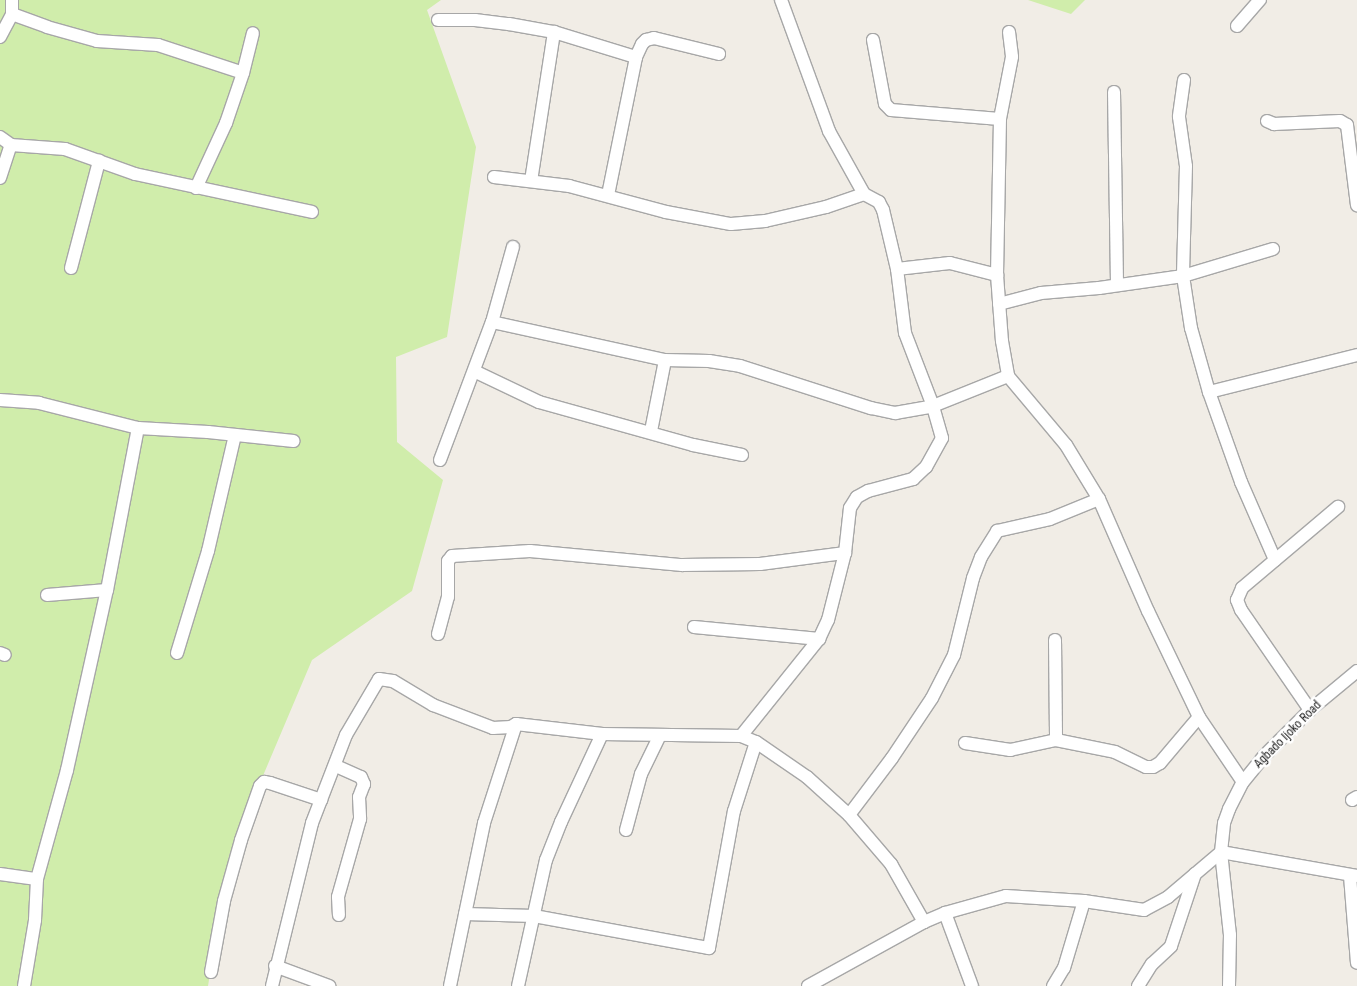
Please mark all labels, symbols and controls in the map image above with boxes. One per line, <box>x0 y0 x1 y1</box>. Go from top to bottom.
street label: Agbado Ijoko Road <box>1251 698 1325 772</box>

